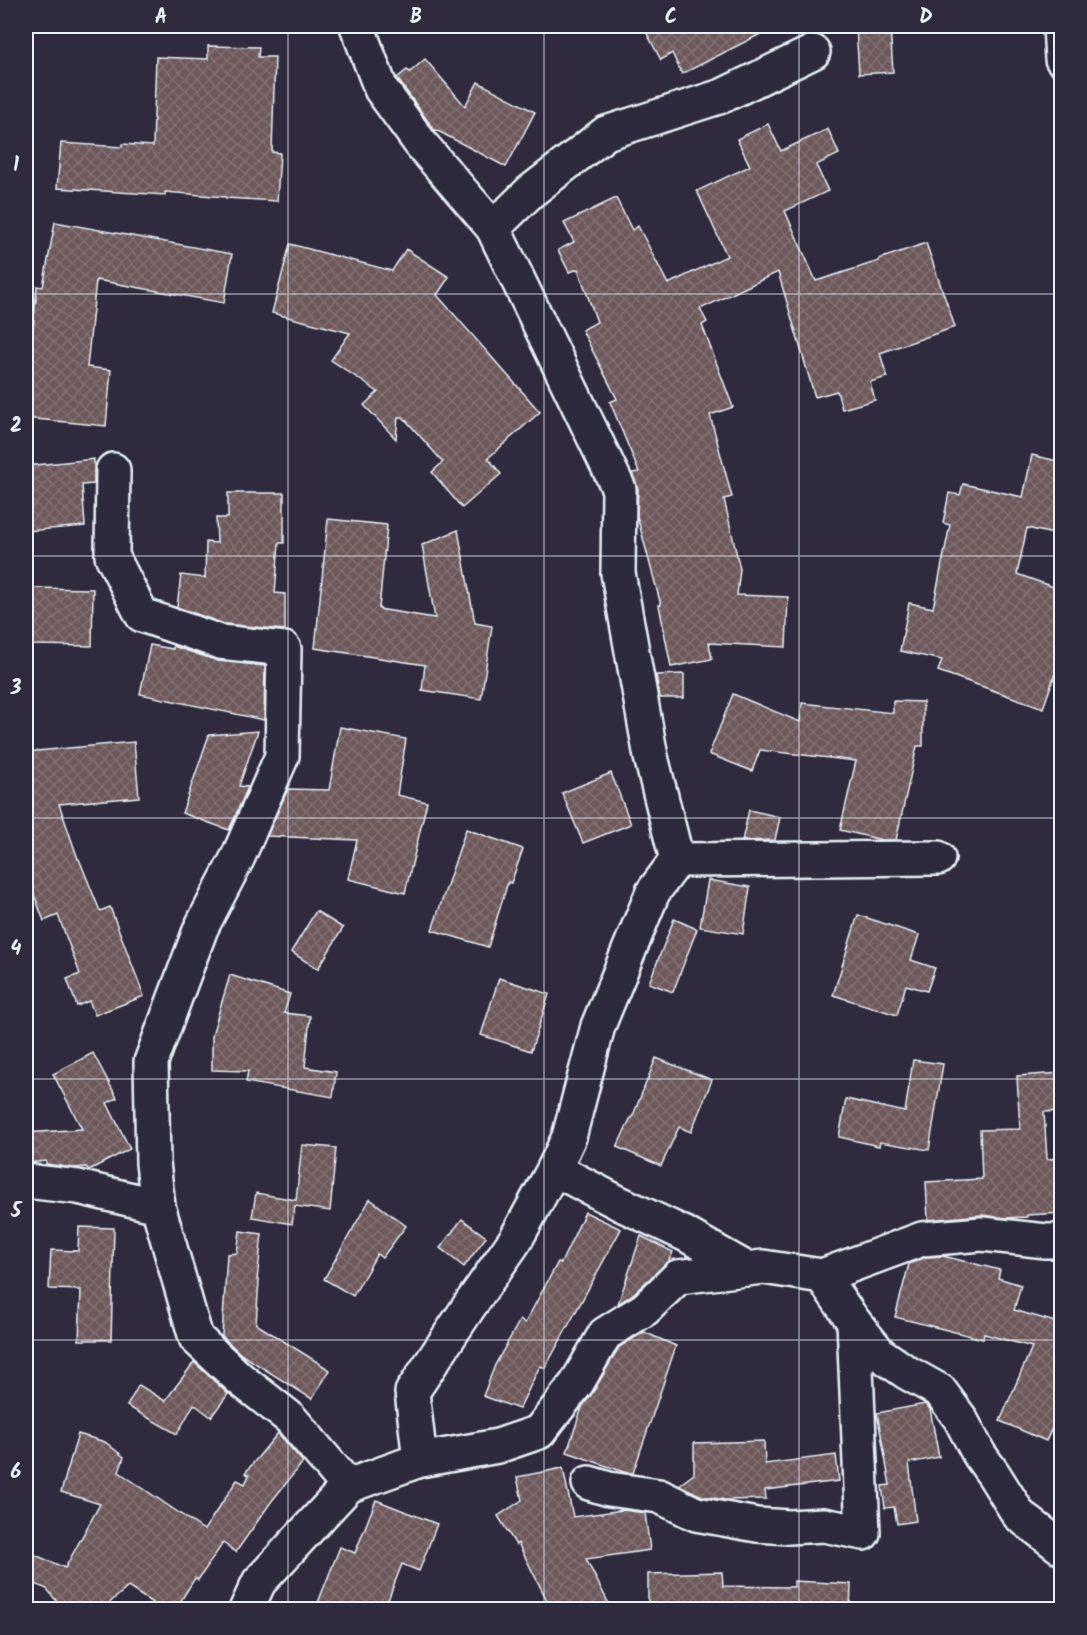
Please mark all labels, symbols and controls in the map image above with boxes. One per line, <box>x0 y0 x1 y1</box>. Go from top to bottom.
text: A <box>155 2 167 34</box>
text: B <box>410 2 422 34</box>
text: C <box>665 2 677 34</box>
text: D <box>919 2 933 34</box>
text: 1 <box>13 150 19 182</box>
text: 2 <box>10 411 22 443</box>
text: 3 <box>10 673 22 705</box>
text: 4 <box>11 934 22 966</box>
text: 5 <box>10 1196 23 1228</box>
text: 6 <box>11 1457 22 1489</box>

